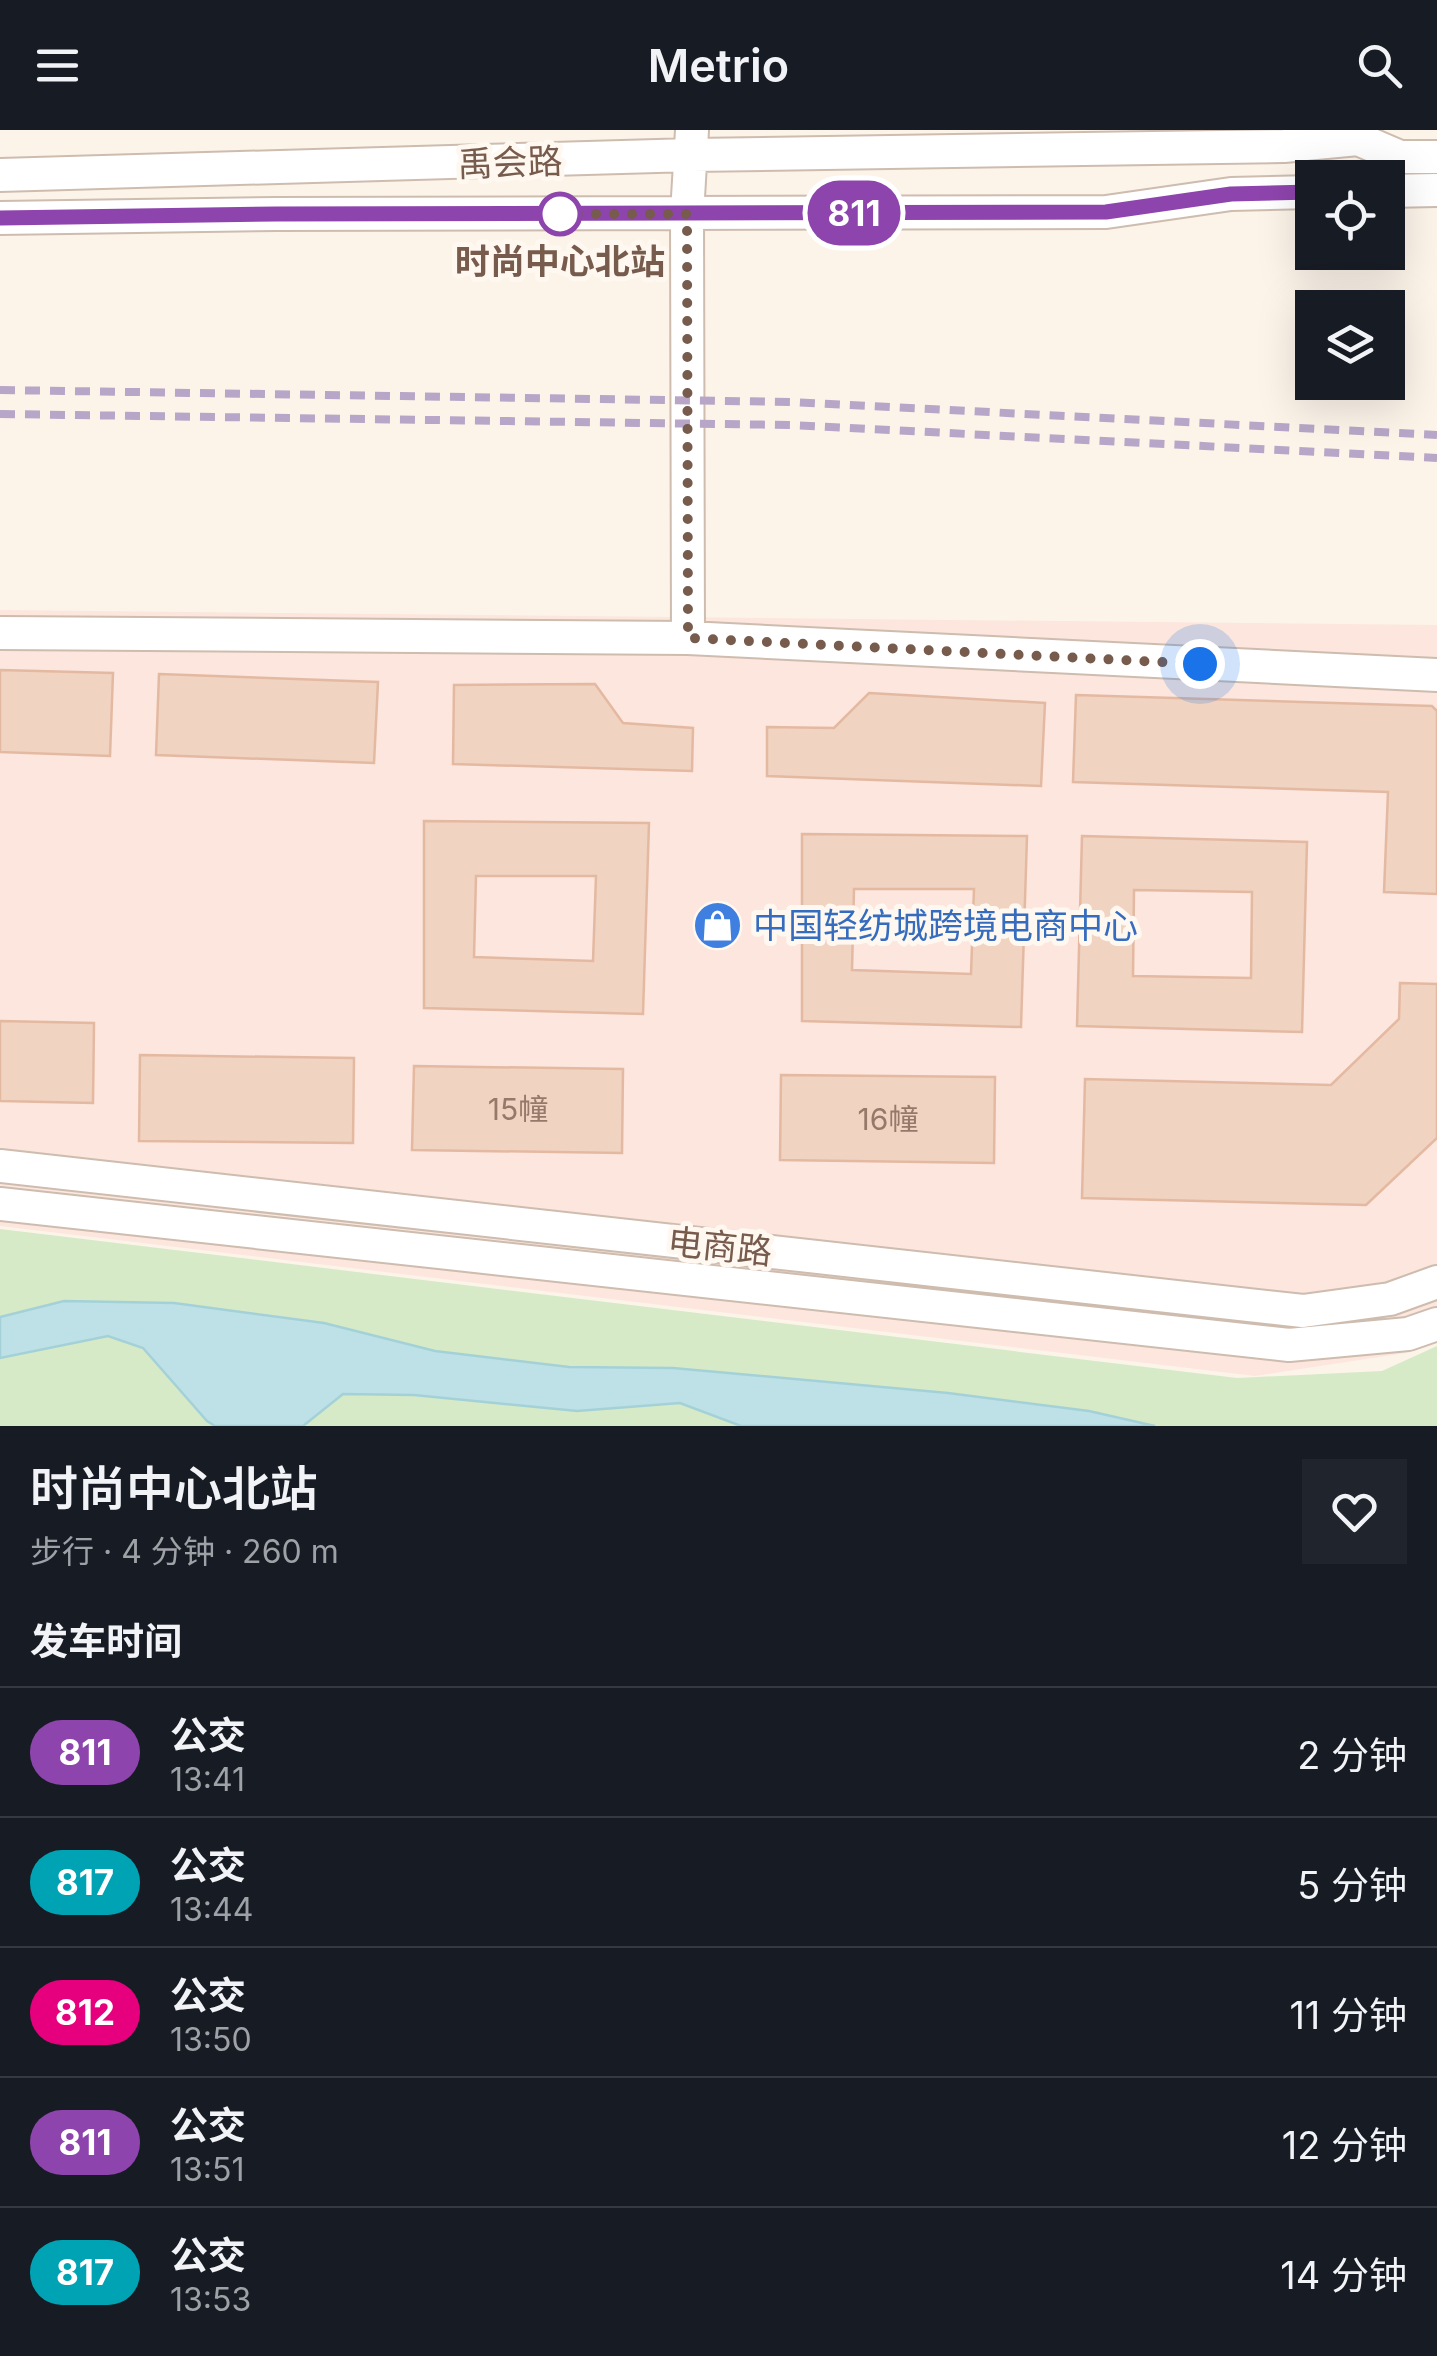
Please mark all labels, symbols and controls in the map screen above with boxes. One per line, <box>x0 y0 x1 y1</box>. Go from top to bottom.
icon: menu <box>30 38 85 93</box>
text: Metrio <box>648 38 789 93</box>
icon: search <box>1352 38 1407 93</box>
street label: 禹会路 <box>457 139 563 185</box>
map controls <box>1295 160 1405 400</box>
button: locate <box>1295 160 1405 270</box>
line badge: 811 <box>796 181 912 246</box>
text: 811 <box>828 192 880 234</box>
marker: 时尚中心北站 <box>539 193 581 235</box>
place label: 时尚中心北站 <box>455 240 665 282</box>
button: layers <box>1295 290 1405 400</box>
your location <box>1175 639 1225 689</box>
shop icon: 中国轻纺城跨境电商中心 <box>692 899 744 951</box>
place label: 中国轻纺城跨境电商中心 <box>753 904 1138 946</box>
house number: 15幢 <box>488 1091 548 1127</box>
house number: 16幢 <box>858 1101 918 1137</box>
street label: 电商路 <box>666 1220 774 1272</box>
text: 时尚中心北站 <box>30 1459 318 1518</box>
button: heart <box>1302 1459 1407 1564</box>
text: 步行 · 4 分钟 · 260 m <box>30 1532 339 1571</box>
text: 发车时间 <box>30 1618 182 1664</box>
text: 公交 <box>170 1712 246 1758</box>
text: 811 <box>59 1731 111 1773</box>
text: 2 分钟 <box>1297 1732 1407 1778</box>
text: 13:41 <box>170 1760 245 1799</box>
text: 公交 <box>170 1842 246 1888</box>
text: 817 <box>56 1861 114 1903</box>
text: 5 分钟 <box>1297 1862 1407 1908</box>
text: 13:44 <box>170 1890 253 1929</box>
text: 公交 <box>170 1972 246 2018</box>
text: 812 <box>55 1991 115 2033</box>
text: 11 分钟 <box>1289 1992 1407 2038</box>
text: 13:50 <box>170 2020 252 2059</box>
text: 公交 <box>170 2102 246 2148</box>
text: 811 <box>59 2121 111 2163</box>
text: 12 分钟 <box>1282 2122 1407 2168</box>
text: 13:51 <box>170 2150 244 2189</box>
text: 公交 <box>170 2232 246 2278</box>
text: 817 <box>56 2251 114 2293</box>
text: 14 分钟 <box>1280 2252 1407 2298</box>
text: 13:53 <box>170 2280 251 2319</box>

